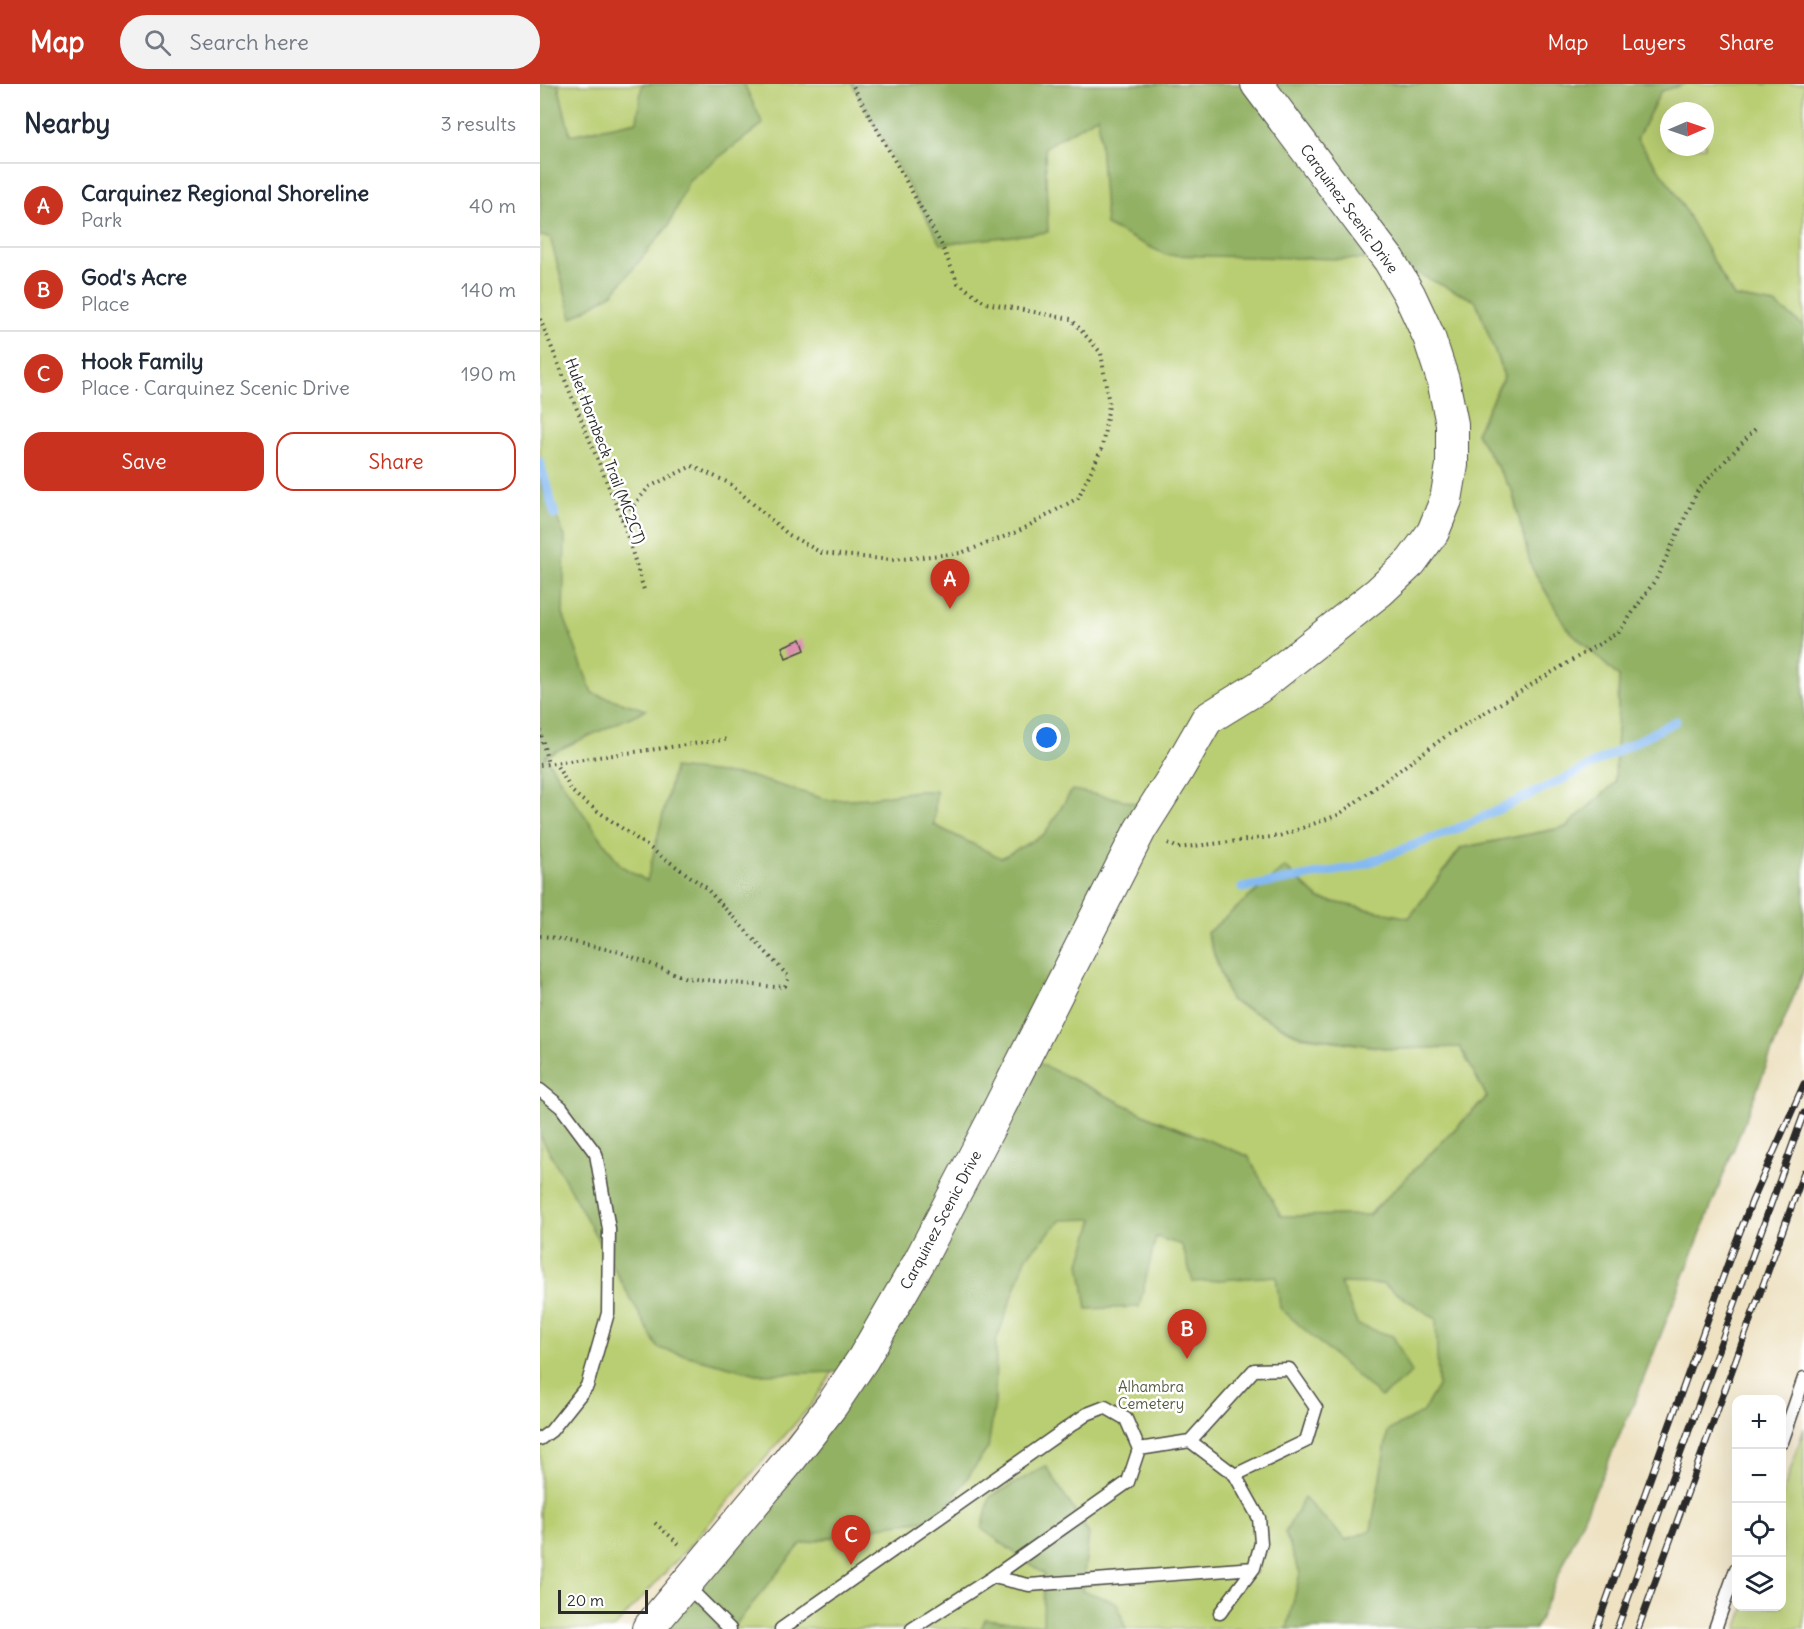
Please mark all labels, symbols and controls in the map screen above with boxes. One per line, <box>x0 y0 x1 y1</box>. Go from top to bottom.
search box <box>120 15 540 69</box>
text: Map <box>30 24 84 60</box>
icon: search <box>141 26 174 59</box>
text: Search here <box>189 28 309 56</box>
text: Map <box>1548 29 1588 56</box>
text: Layers <box>1621 29 1686 56</box>
text: Share <box>1719 29 1774 56</box>
north arrow <box>1660 102 1714 156</box>
text: Nearby <box>24 107 110 140</box>
text: 3 results <box>440 111 516 136</box>
street label: Carquinez Scenic Drive <box>1296 141 1403 277</box>
text: Carquinez Regional Shoreline <box>81 179 369 207</box>
text: A <box>37 193 50 218</box>
text: 40 m <box>469 193 516 218</box>
text: Park <box>81 207 122 232</box>
text: God's Acre <box>81 263 187 291</box>
text: B <box>37 277 50 302</box>
text: 140 m <box>461 277 516 302</box>
text: Place <box>81 291 129 316</box>
text: Hook Family <box>81 347 204 375</box>
street label: Hulet Hornbeck Trail (MC2CT) <box>561 355 650 546</box>
text: C <box>37 361 50 386</box>
text: 190 m <box>461 361 516 386</box>
text: Place · Carquinez Scenic Drive <box>81 375 350 400</box>
button: Save <box>24 432 264 491</box>
button: Share <box>276 432 516 491</box>
pin: A <box>930 560 970 609</box>
your location <box>1032 723 1061 752</box>
street label: Carquinez Scenic Drive <box>896 1147 985 1293</box>
pin: B <box>1168 1310 1206 1359</box>
park label: Alhambra Cemetery <box>1118 1377 1185 1413</box>
map controls <box>1732 1395 1786 1611</box>
button: + <box>1732 1395 1786 1449</box>
button: − <box>1732 1449 1786 1503</box>
button: locate <box>1732 1503 1786 1557</box>
pin: C <box>832 1516 870 1565</box>
button: layers <box>1732 1557 1786 1611</box>
scale bar <box>558 1587 648 1614</box>
text: 20 m <box>567 1590 604 1610</box>

